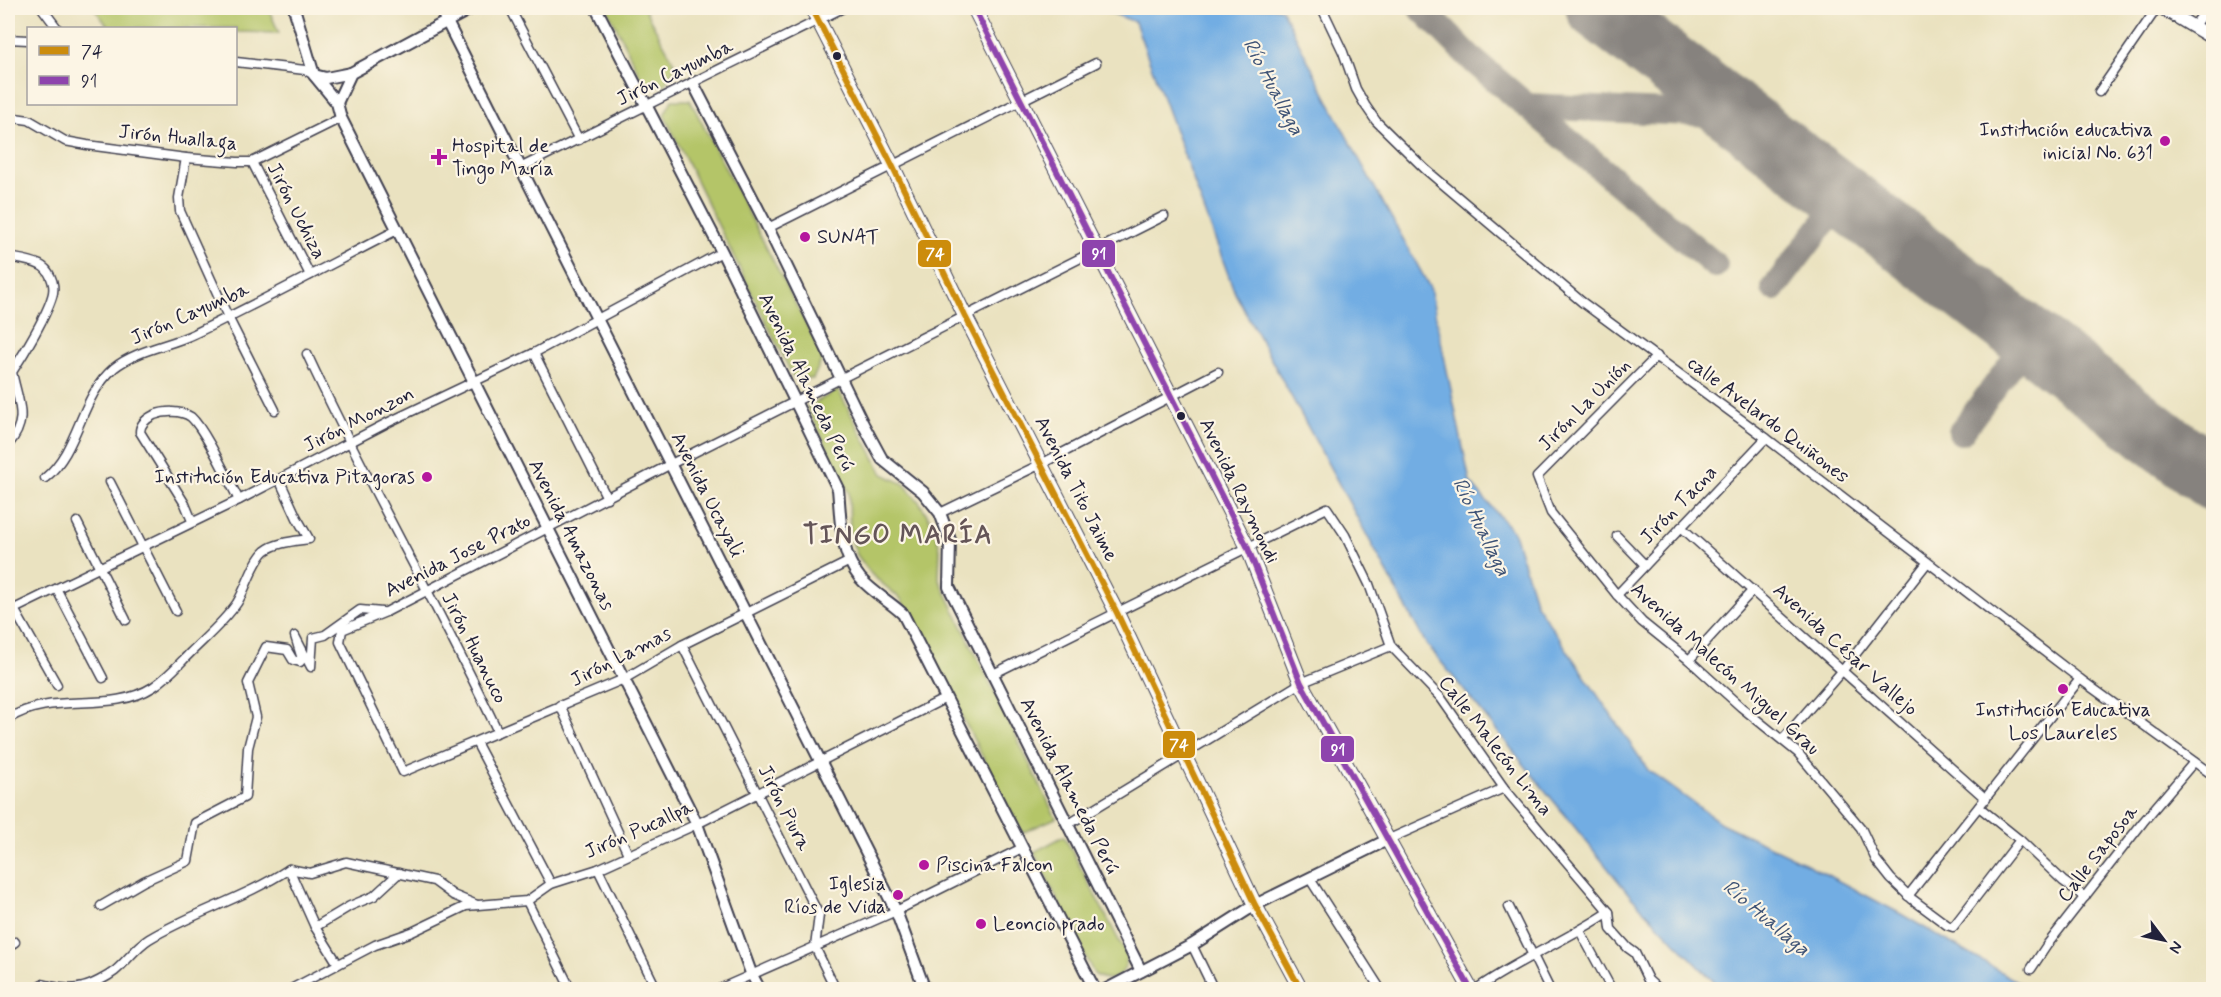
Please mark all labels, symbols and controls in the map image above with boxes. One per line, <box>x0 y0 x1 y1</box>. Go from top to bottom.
legend <box>27 27 237 105</box>
street label: Jirón Cayumba <box>612 33 739 113</box>
water label: Río Huallaga <box>1236 34 1310 140</box>
text: 74 <box>81 40 103 64</box>
unlabelled marker <box>831 50 843 62</box>
text: 91 <box>81 70 98 94</box>
place label: Institución educativa inicial No. 631 <box>1979 117 2153 167</box>
street label: Jirón Huallaga <box>117 118 239 160</box>
place label: Hospital de Tingo María <box>452 133 554 184</box>
marker: Institución educativa inicial No. 631 <box>2158 134 2172 148</box>
marker: Hospital de Tingo María <box>430 148 448 166</box>
street label: Jirón Uchiza <box>260 158 332 264</box>
place label: SUNAT <box>817 224 879 251</box>
marker: SUNAT <box>798 230 812 244</box>
line badge: 74 <box>917 239 952 268</box>
line badge: 91 <box>1081 239 1116 268</box>
text: 74 <box>925 244 945 265</box>
text: 91 <box>1092 244 1106 265</box>
street label: Jirón Cayumba <box>127 275 254 352</box>
street label: Avenida Alameda Perú <box>751 289 861 475</box>
street label: calle Avelardo Quiñones <box>1681 350 1855 490</box>
street label: Jirón La Unión <box>1533 353 1637 457</box>
street label: Jirón Monzon <box>299 381 419 459</box>
unlabelled marker <box>1175 410 1187 422</box>
street label: Avenida Tito Jaime <box>1028 412 1124 566</box>
street label: Avenida Raymondi <box>1192 414 1286 568</box>
street label: Avenida Ucayali <box>664 428 750 562</box>
street label: Avenida Amazonas <box>521 455 621 615</box>
street label: Jirón Tacna <box>1634 459 1724 551</box>
place label: Institución Educativa Pitagoras <box>154 464 415 491</box>
marker: Institución Educativa Pitagoras <box>420 470 434 484</box>
water label: Río Huallaga <box>1445 473 1517 581</box>
street label: Avenida Jose Prato <box>380 507 536 605</box>
district label: TINGO MARÍA <box>803 517 993 553</box>
street label: Avenida Malecón Miguel Grau <box>1624 576 1826 762</box>
street label: Avenida César Vallejo <box>1767 577 1923 723</box>
street label: Jirón Huanuco <box>434 588 514 708</box>
street label: Jirón Lamas <box>566 620 676 694</box>
street label: Calle Malecón Lima <box>1432 670 1558 822</box>
marker: Institución Educativa Los Laureles <box>2056 682 2070 696</box>
street label: Avenida Alameda Perú <box>1013 693 1125 879</box>
place label: Institución Educativa Los Laureles <box>1975 697 2151 747</box>
line badge: 74 <box>1162 730 1196 759</box>
text: 74 <box>1169 735 1189 756</box>
line badge: 91 <box>1320 735 1355 763</box>
text: 91 <box>1331 740 1345 761</box>
street label: Jirón Piura <box>751 760 818 857</box>
street label: Jirón Pucallpa <box>581 794 698 866</box>
street label: Calle Saposoa <box>2051 799 2145 908</box>
place label: Piscina Falcon <box>936 852 1053 879</box>
marker: Piscina Falcon <box>917 858 931 872</box>
place label: Iglesia Ríos de Vida <box>784 871 886 921</box>
water label: Río Huallaga <box>1716 873 1816 963</box>
marker: Iglesia Ríos de Vida <box>891 888 905 902</box>
north arrow <box>2134 910 2194 970</box>
place label: Leoncio prado <box>993 911 1105 938</box>
marker: Leoncio prado <box>974 917 988 931</box>
text: N <box>2164 937 2187 957</box>

